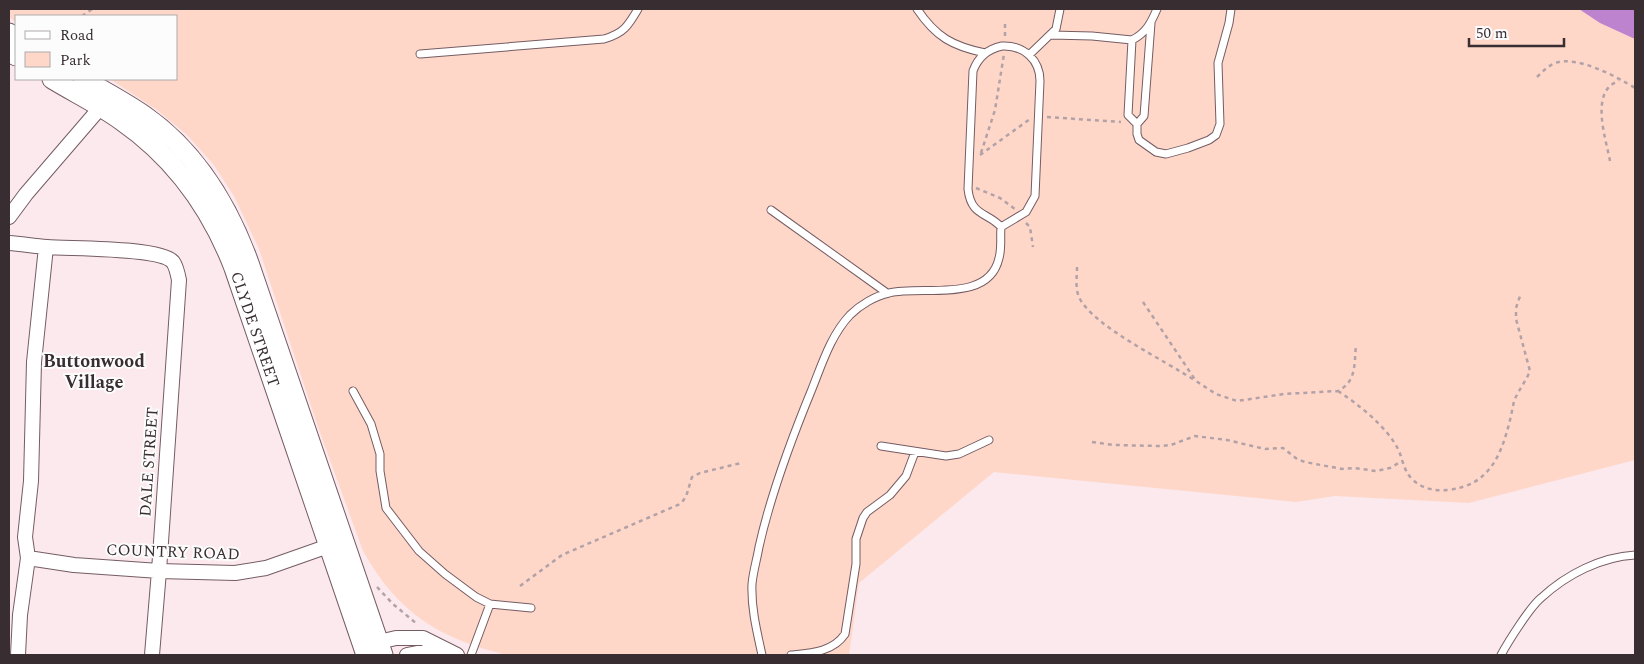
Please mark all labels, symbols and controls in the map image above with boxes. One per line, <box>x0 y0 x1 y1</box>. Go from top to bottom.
legend <box>15 15 178 80</box>
scale bar <box>1469 15 1564 47</box>
text: 50 m <box>1476 22 1508 45</box>
text: Road <box>60 24 94 47</box>
text: Park <box>60 49 91 72</box>
street label: CLYDE STREET <box>224 268 286 390</box>
district label: Buttonwood Village <box>43 348 145 396</box>
street label: DALE STREET <box>133 406 165 518</box>
street label: COUNTRY ROAD <box>106 538 240 566</box>

